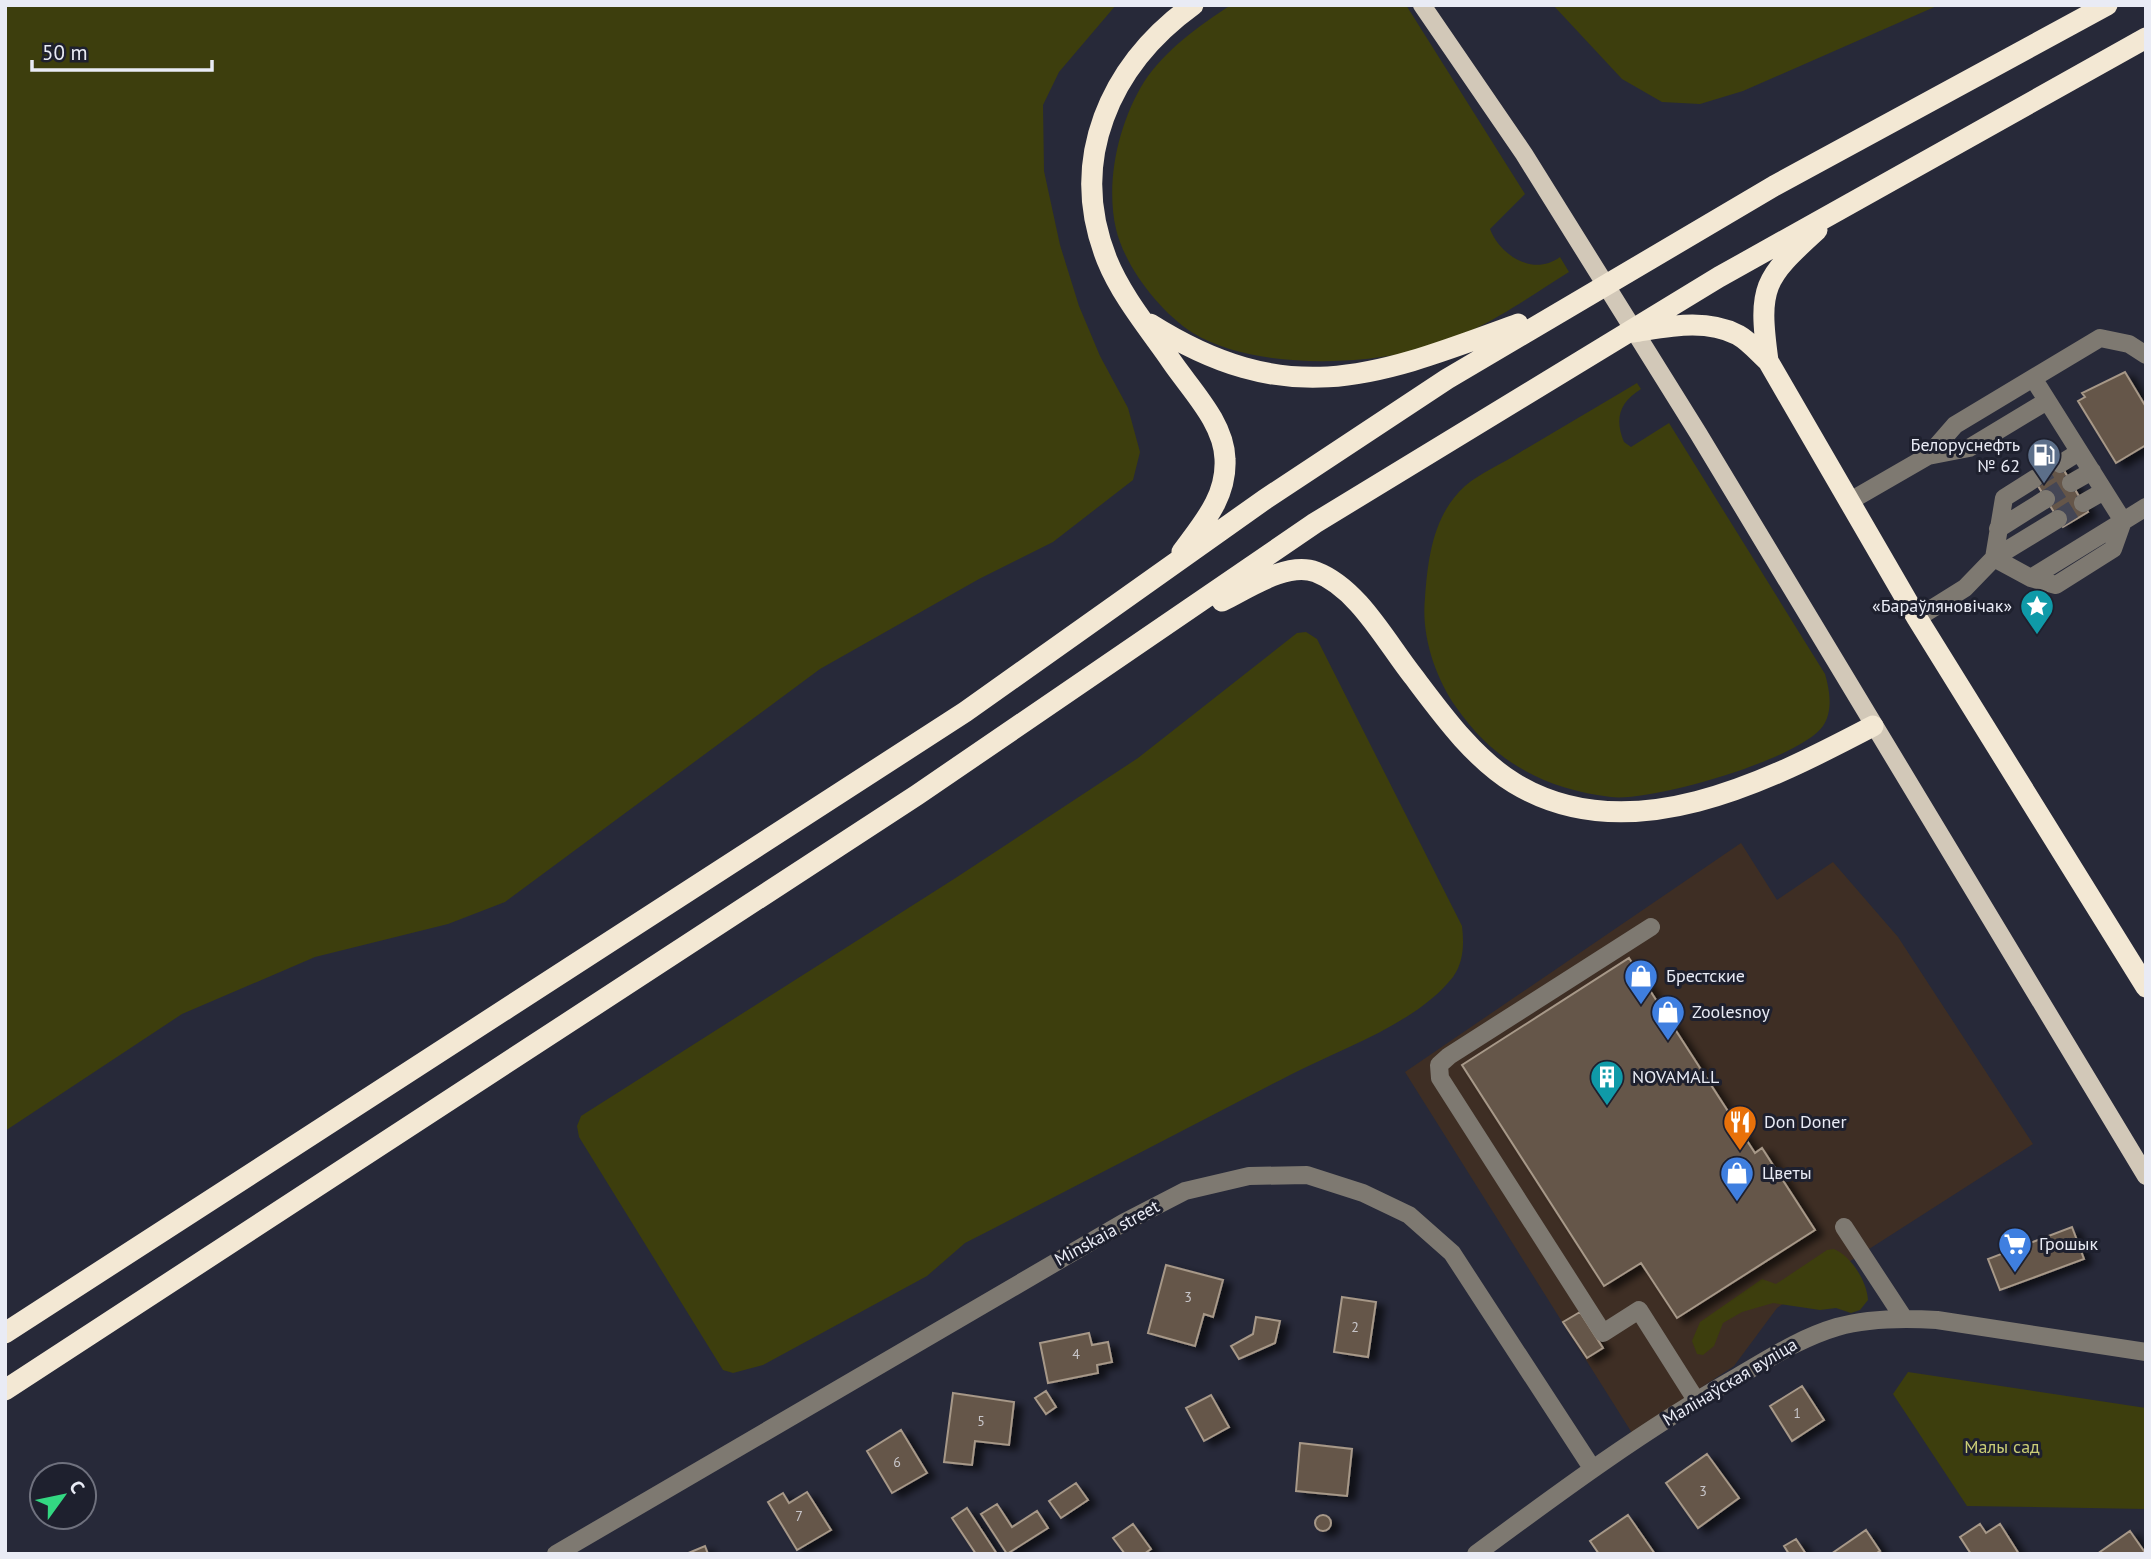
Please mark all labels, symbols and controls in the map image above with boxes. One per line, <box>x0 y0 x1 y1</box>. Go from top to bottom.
scale bar <box>32 28 212 72</box>
text: 50 m <box>42 39 88 66</box>
place label: Белоруснефть № 62 <box>1911 433 2020 477</box>
fuel station icon: Белоруснефть № 62 <box>2025 436 2063 485</box>
place icon: «Бараўляновічак» <box>2018 587 2056 636</box>
place label: «Бараўляновічак» <box>1872 594 2012 617</box>
shop icon: Брестские <box>1622 957 1660 1006</box>
place label: Брестские <box>1666 964 1745 987</box>
shop icon: Zoolesnoy <box>1649 993 1687 1042</box>
place label: Zoolesnoy <box>1692 1000 1770 1023</box>
building icon: NOVAMALL <box>1588 1058 1626 1107</box>
place label: NOVAMALL <box>1632 1065 1719 1088</box>
restaurant icon: Don Doner <box>1721 1103 1759 1152</box>
place label: Don Doner <box>1764 1110 1847 1133</box>
shop icon: Цветы <box>1718 1154 1756 1203</box>
place label: Цветы <box>1762 1161 1812 1184</box>
street label: Minskaia street <box>1050 1194 1163 1271</box>
supermarket icon: Грошык <box>1996 1225 2034 1274</box>
place label: Грошык <box>2039 1232 2098 1255</box>
house number: 3 <box>1184 1288 1192 1306</box>
house number: 2 <box>1351 1318 1359 1336</box>
street label: Малінаўская вуліца <box>1658 1332 1801 1431</box>
house number: 4 <box>1072 1345 1080 1363</box>
house number: 1 <box>1793 1404 1801 1422</box>
house number: 5 <box>977 1412 985 1430</box>
park label: Малы сад <box>1964 1435 2040 1458</box>
house number: 6 <box>893 1453 901 1471</box>
north arrow <box>28 1461 98 1531</box>
text: С <box>64 1476 90 1498</box>
house number: 3 <box>1699 1482 1707 1500</box>
house number: 7 <box>795 1507 803 1525</box>

